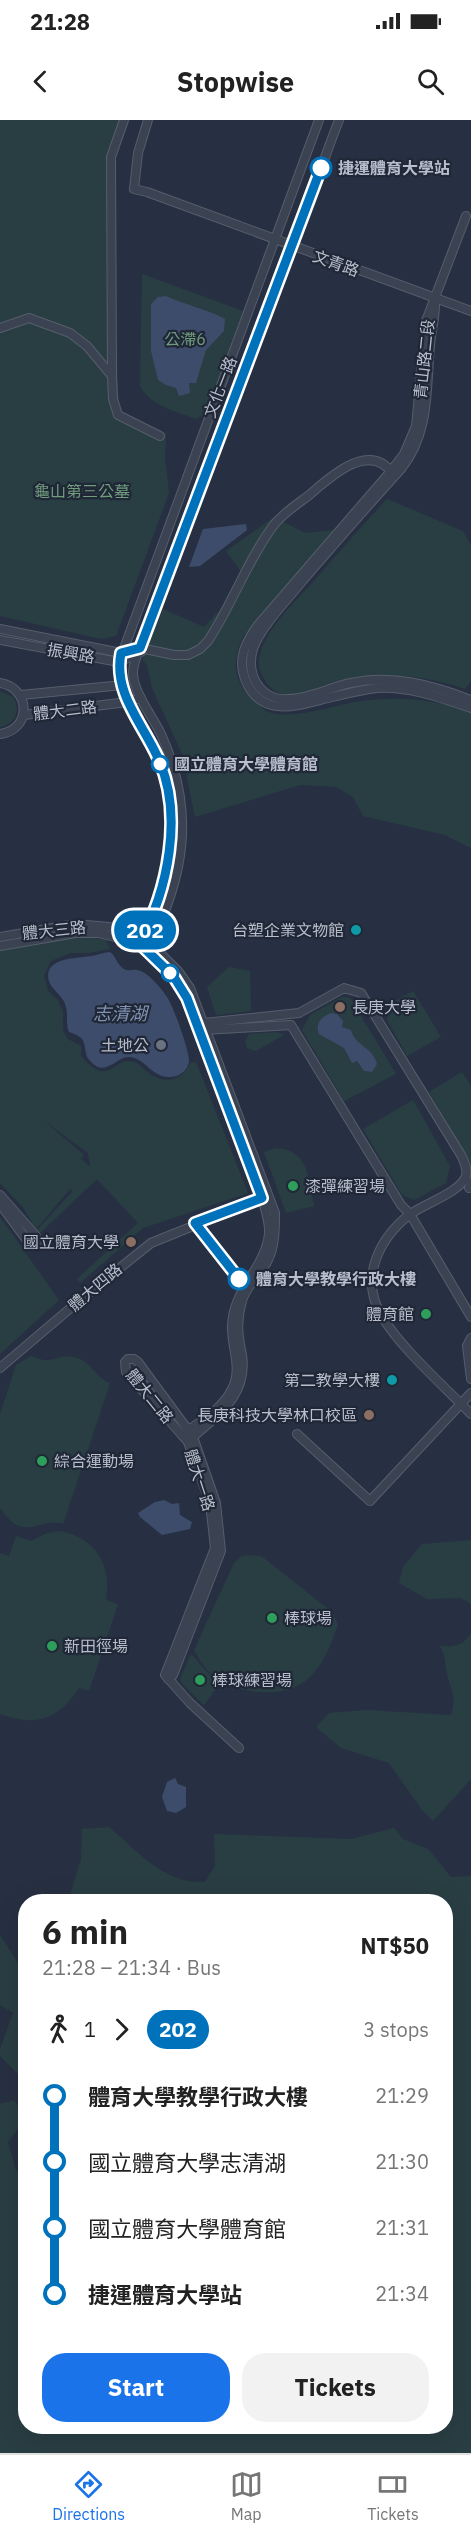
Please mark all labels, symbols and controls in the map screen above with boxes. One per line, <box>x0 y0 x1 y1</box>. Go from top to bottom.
text: 21:28 <box>30 7 90 36</box>
text: Stopwise <box>177 64 294 99</box>
icon: back <box>24 65 57 98</box>
icon: search <box>414 65 447 98</box>
marker: 捷運體育大學站 <box>310 157 332 179</box>
place label: 捷運體育大學站 <box>338 158 450 178</box>
street label: 文青路 <box>310 245 362 281</box>
street label: 青山路二段 <box>410 318 438 400</box>
park label: 公滯6 <box>164 329 206 349</box>
street label: 文化一路 <box>199 354 241 420</box>
park label: 龜山第三公墓 <box>34 481 130 501</box>
street label: 振興路 <box>46 639 96 667</box>
street label: 體大二路 <box>32 696 98 724</box>
place label: 國立體育大學體育館 <box>174 754 318 774</box>
marker: 國立體育大學體育館 <box>151 755 169 773</box>
line badge: 202 <box>110 910 180 950</box>
text: 202 <box>126 916 164 944</box>
street label: 體大三路 <box>21 917 87 943</box>
place label: 台塑企業文物館 <box>232 920 344 940</box>
marker: 台塑企業文物館 <box>349 923 363 937</box>
unlabelled marker <box>161 964 179 982</box>
place label: 長庚大學 <box>352 997 416 1017</box>
marker: 長庚大學 <box>333 1000 347 1014</box>
water label: 志清湖 <box>93 1002 150 1025</box>
place label: 土地公 <box>101 1035 149 1055</box>
marker: 土地公 <box>154 1038 168 1052</box>
place label: 漆彈練習場 <box>305 1176 385 1196</box>
marker: 漆彈練習場 <box>286 1179 300 1193</box>
place label: 國立體育大學 <box>23 1232 119 1252</box>
marker: 國立體育大學 <box>124 1235 138 1249</box>
street label: 體大四路 <box>64 1259 126 1315</box>
marker: 體育大學教學行政大樓 <box>228 1268 250 1290</box>
place label: 體育大學教學行政大樓 <box>256 1269 416 1289</box>
place label: 體育館 <box>366 1304 414 1324</box>
marker: 體育館 <box>419 1307 433 1321</box>
street label: 體大二路 <box>122 1365 178 1427</box>
place label: 第二教學大樓 <box>284 1370 380 1390</box>
marker: 第二教學大樓 <box>385 1373 399 1387</box>
place label: 長庚科技大學林口校區 <box>197 1405 357 1425</box>
marker: 長庚科技大學林口校區 <box>362 1408 376 1422</box>
street label: 體大一路 <box>181 1446 219 1514</box>
place label: 綜合運動場 <box>54 1451 134 1471</box>
marker: 綜合運動場 <box>35 1454 49 1468</box>
place label: 棒球場 <box>284 1608 332 1628</box>
marker: 棒球場 <box>265 1611 279 1625</box>
place label: 新田徑場 <box>64 1636 128 1656</box>
marker: 新田徑場 <box>45 1639 59 1653</box>
place label: 棒球練習場 <box>212 1670 292 1690</box>
marker: 棒球練習場 <box>193 1673 207 1687</box>
text: 6 min <box>42 1910 128 1953</box>
text: NT$50 <box>361 1931 429 1960</box>
text: 21:28 – 21:34 · Bus <box>42 1954 221 1981</box>
icon: walk <box>42 2013 75 2046</box>
icon: forward <box>105 2013 138 2046</box>
text: 202 <box>159 2015 197 2043</box>
text: 1 <box>84 2016 96 2043</box>
text: 3 stops <box>363 2016 429 2043</box>
text: 體育大學教學行政大樓 <box>88 2082 308 2111</box>
text: 21:29 <box>375 2082 429 2109</box>
text: 國立體育大學志清湖 <box>88 2148 286 2177</box>
text: 21:30 <box>375 2148 429 2175</box>
text: 國立體育大學體育館 <box>88 2214 286 2243</box>
text: 21:31 <box>375 2214 429 2241</box>
text: 捷運體育大學站 <box>88 2280 242 2309</box>
text: 21:34 <box>375 2280 429 2307</box>
button: Start <box>42 2353 230 2422</box>
button: Tickets <box>242 2353 429 2422</box>
tab: Directions <box>52 2468 125 2524</box>
tab: Map <box>230 2468 263 2524</box>
tab: Tickets <box>367 2468 419 2524</box>

